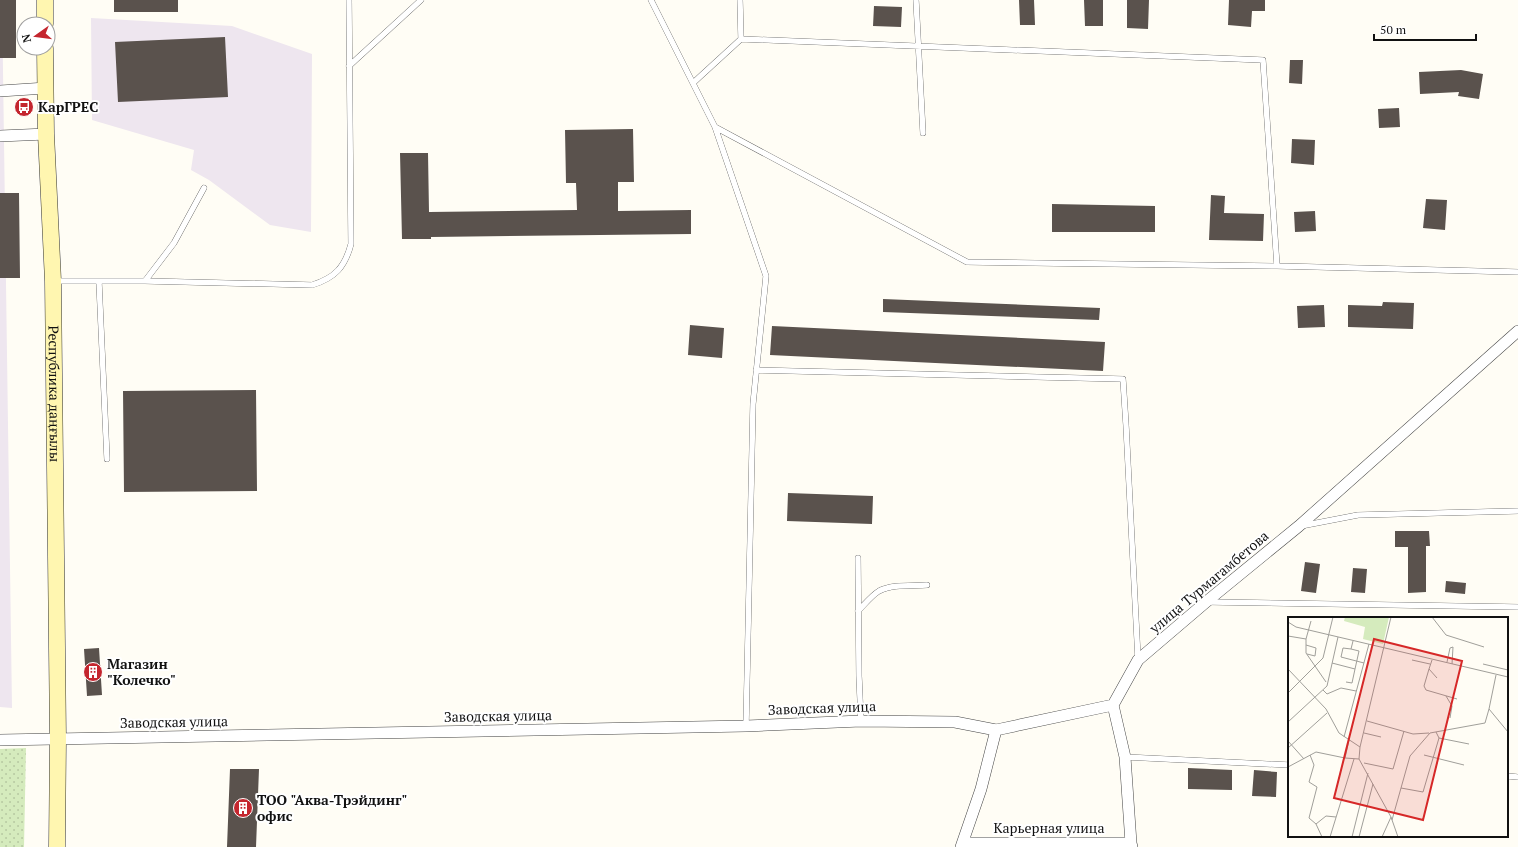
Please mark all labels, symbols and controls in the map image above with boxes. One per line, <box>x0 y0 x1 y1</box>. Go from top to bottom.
north arrow <box>16 16 56 56</box>
scale bar <box>1374 16 1476 42</box>
text: 50 m <box>1380 22 1407 37</box>
text: N <box>18 32 34 44</box>
bus stop icon: КарГРЕС <box>13 96 35 118</box>
place label: КарГРЕС <box>38 97 98 116</box>
street label: Республика даңғылы <box>44 325 65 462</box>
street label: улица Турмагамбетова <box>1144 526 1272 638</box>
inset map <box>1288 617 1508 837</box>
place label: Магазин "Колечко" <box>107 654 176 689</box>
building icon: Магазин "Колечко" <box>82 661 104 683</box>
street label: Заводская улица <box>768 696 876 719</box>
street label: Заводская улица <box>444 705 552 726</box>
street label: Заводская улица <box>120 711 228 732</box>
place label: ТОО "Аква-Трэйдинг" офис <box>257 790 407 825</box>
building icon: ТОО "Аква-Трэйдинг" офис <box>232 797 254 819</box>
street label: Карьерная улица <box>993 818 1105 837</box>

